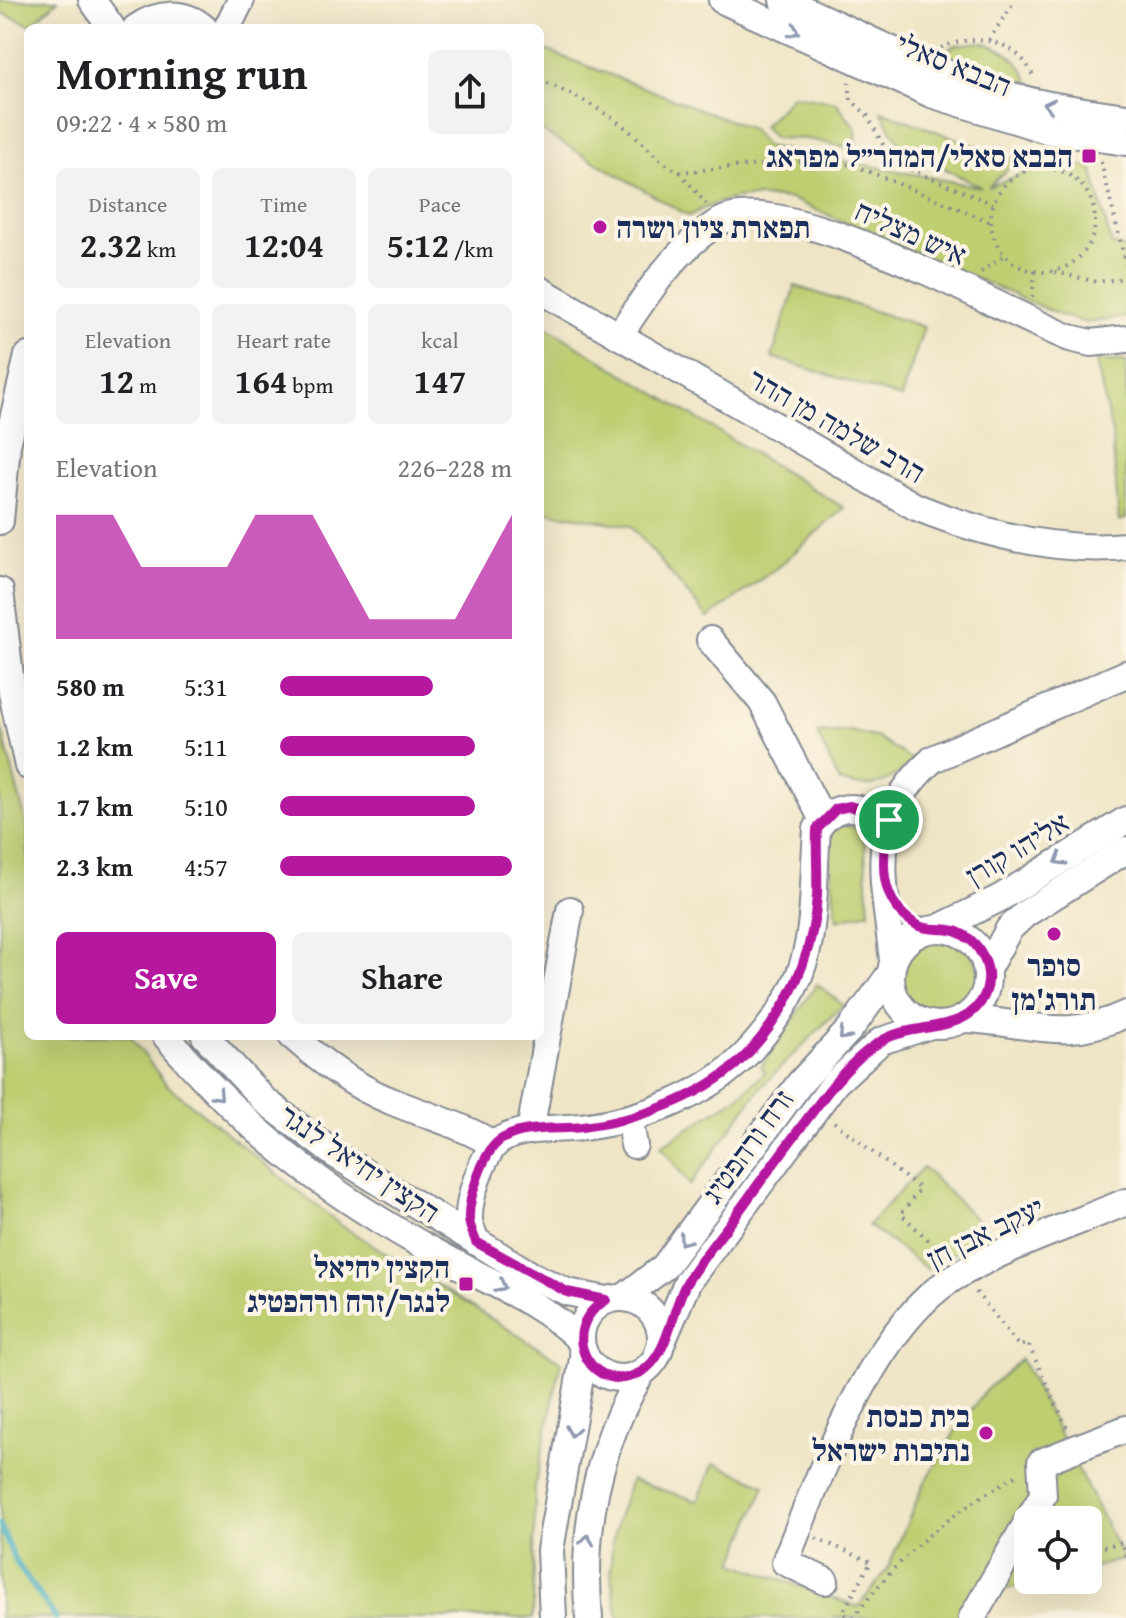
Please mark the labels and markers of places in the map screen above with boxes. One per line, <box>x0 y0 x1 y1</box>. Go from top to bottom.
place label: הבבא סאלי/המהר״ל מפראג <box>766 134 1073 178</box>
marker: הבבא סאלי/המהר״ל מפראג <box>1080 147 1098 165</box>
place label: תפארת ציון ושרה <box>616 205 811 249</box>
marker: תפארת ציון ושרה <box>591 218 609 236</box>
pin <box>855 786 923 854</box>
marker: סופר תורג'מן <box>1045 925 1063 943</box>
place label: סופר תורג'מן <box>1011 943 1097 1021</box>
place label: הקצין יחיאל לנגר/זרח ורהפטיג <box>247 1245 450 1323</box>
marker: הקצין יחיאל לנגר/זרח ורהפטיג <box>457 1275 475 1293</box>
place label: בית כנסת נתיבות ישראל <box>812 1394 970 1472</box>
marker: בית כנסת נתיבות ישראל <box>977 1424 995 1442</box>

